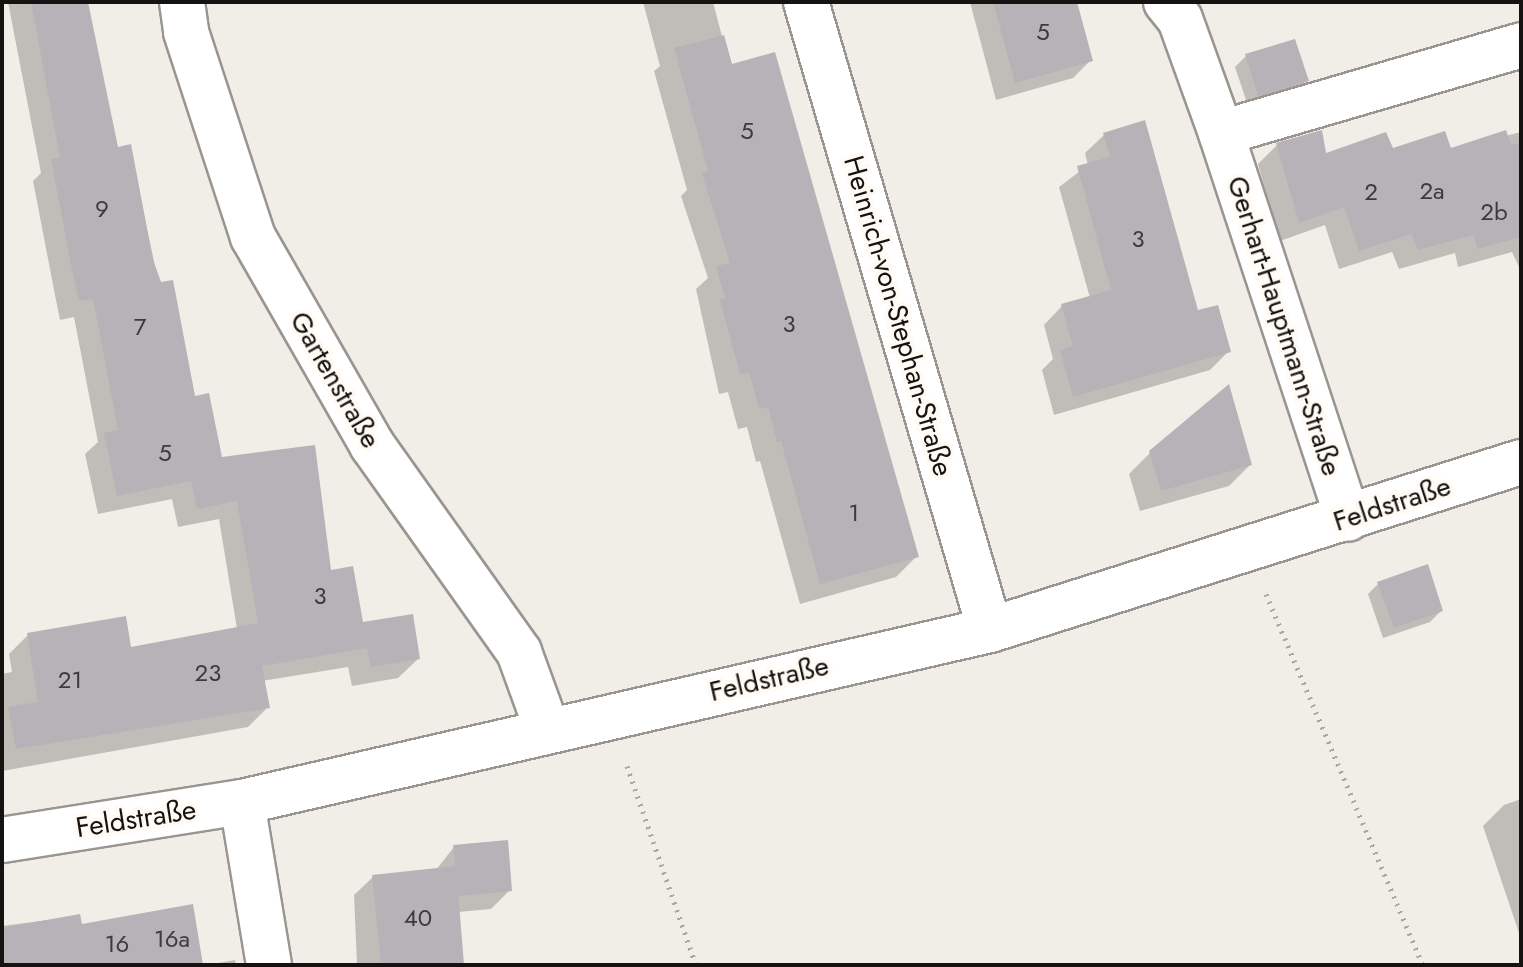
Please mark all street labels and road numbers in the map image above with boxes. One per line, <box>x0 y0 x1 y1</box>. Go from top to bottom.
street label: Heinrich-von-Stephan-Straße <box>836 152 960 480</box>
street label: Gerhart-Hauptmann-Straße <box>1220 172 1348 480</box>
street label: Gartenstraße <box>282 306 388 454</box>
street label: Feldstraße <box>1329 469 1455 539</box>
street label: Feldstraße <box>706 649 832 709</box>
street label: Feldstraße <box>73 793 199 845</box>

